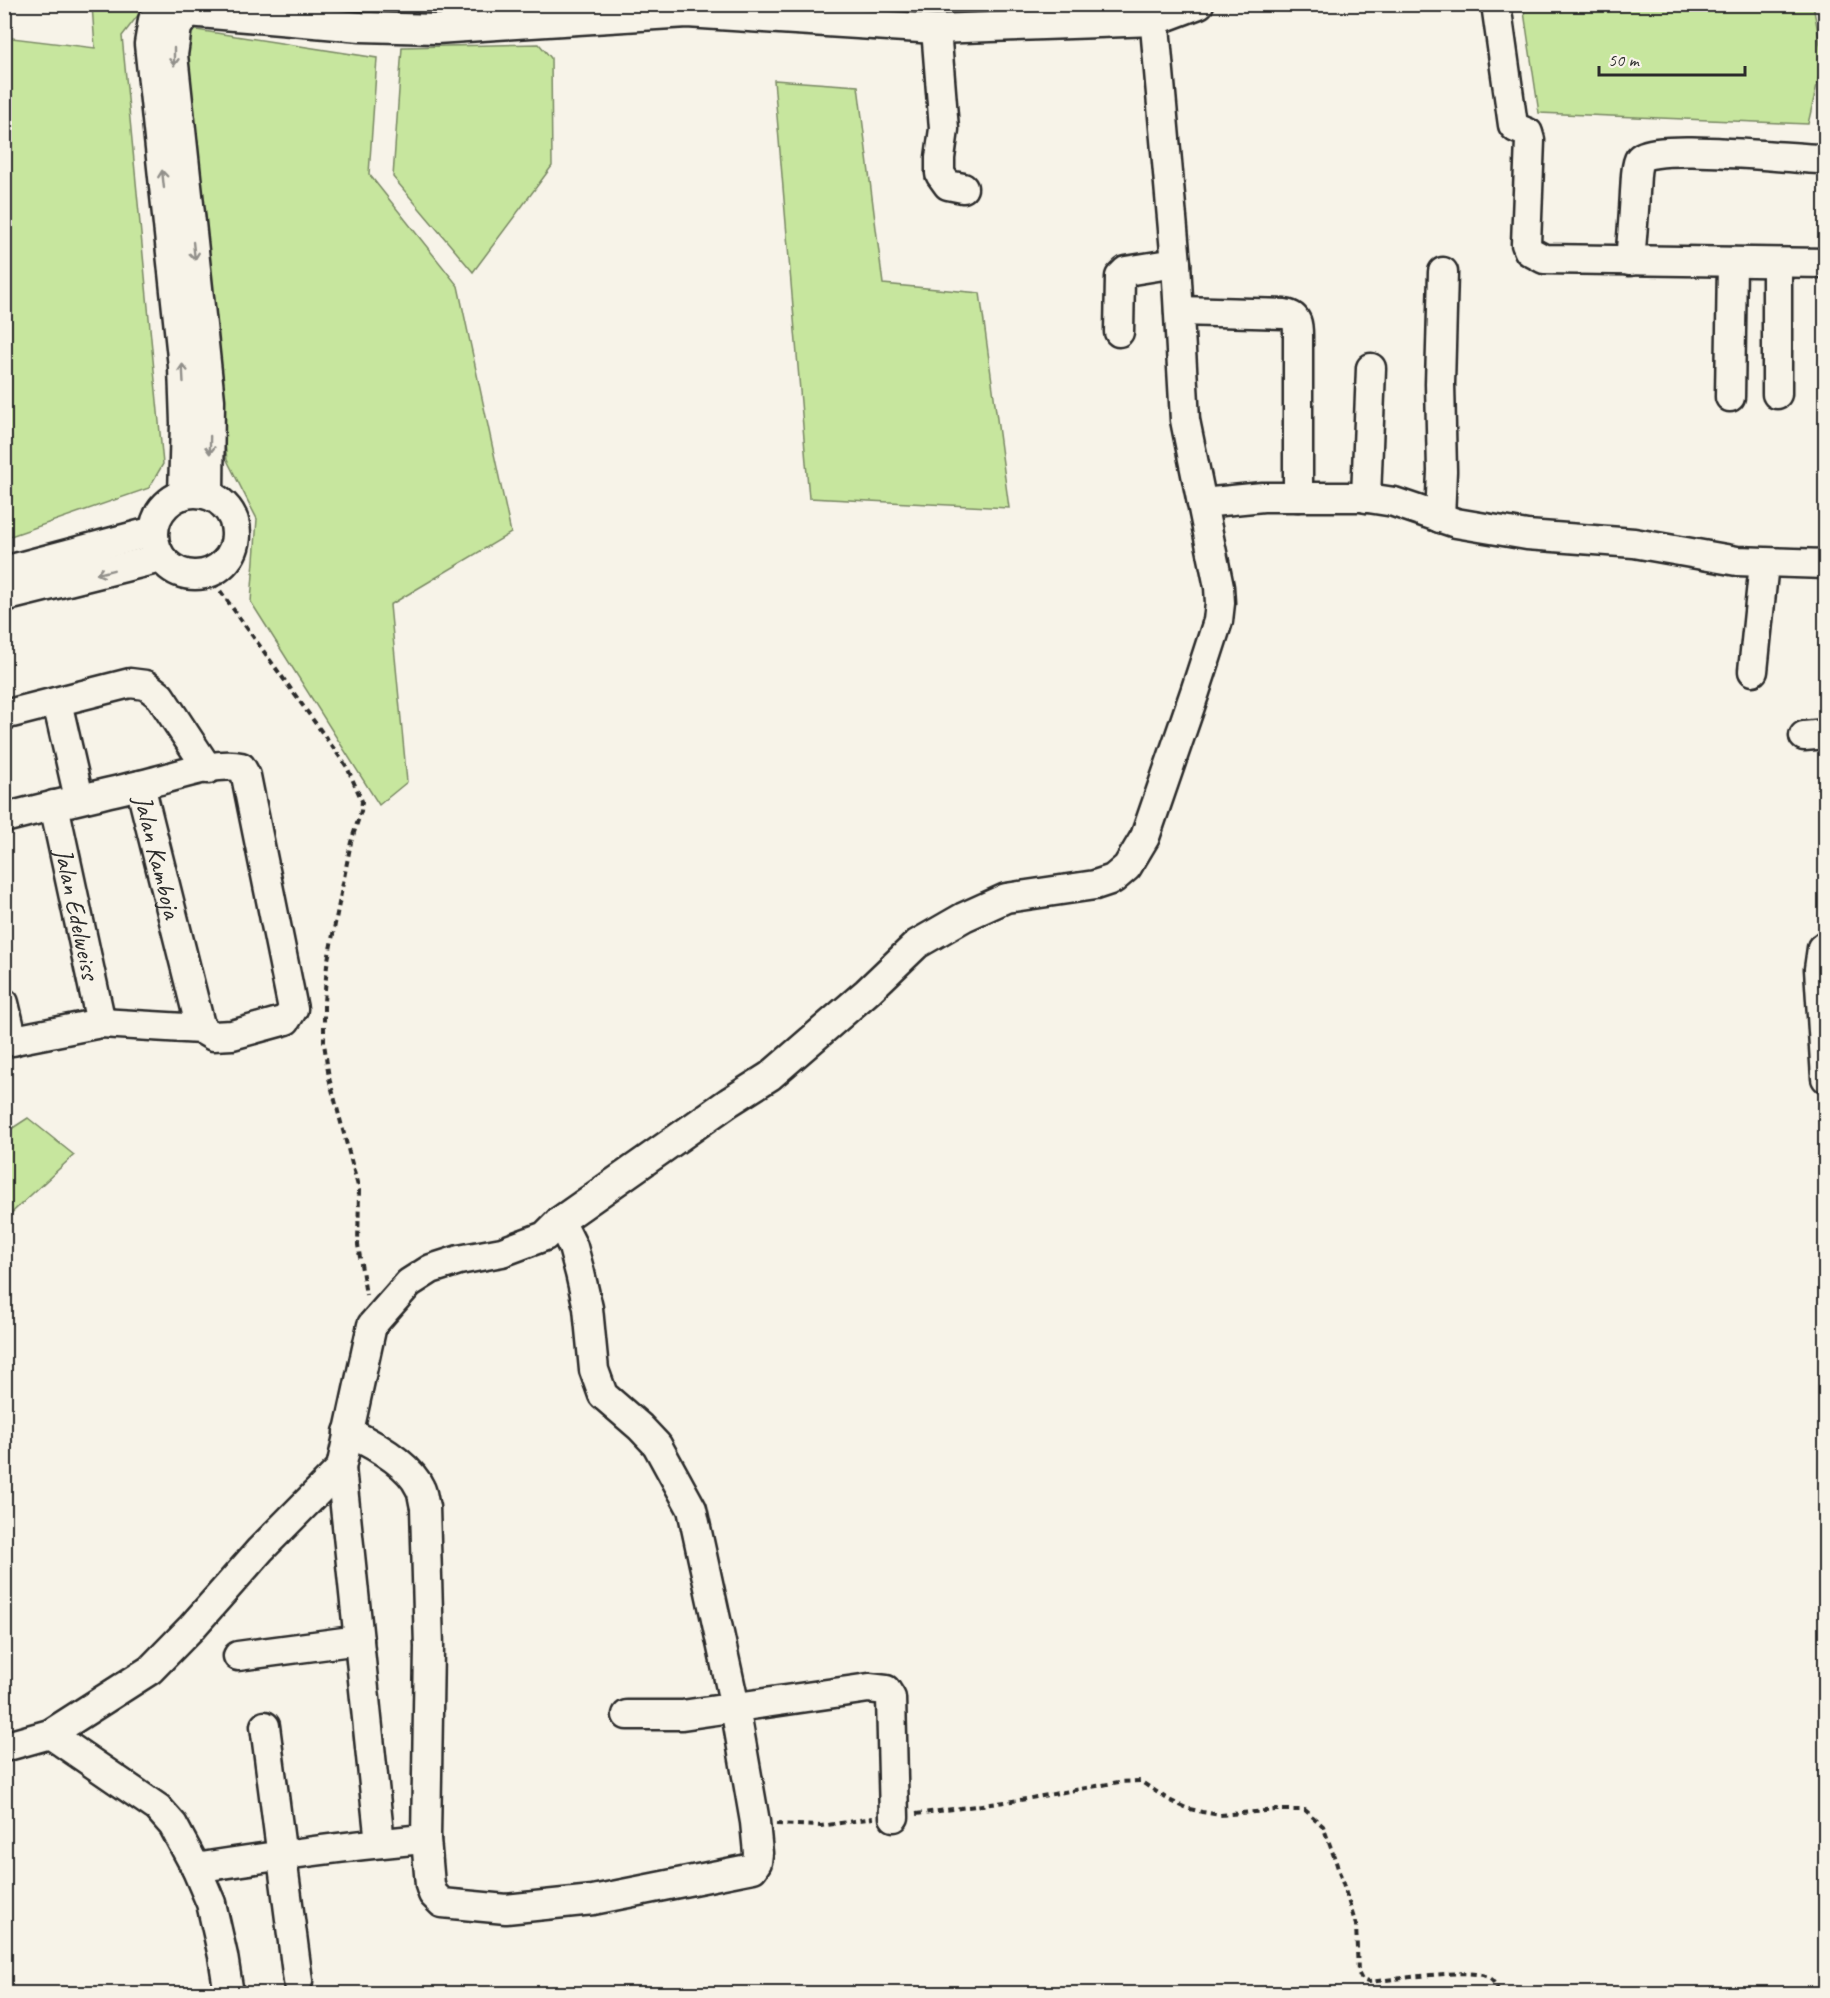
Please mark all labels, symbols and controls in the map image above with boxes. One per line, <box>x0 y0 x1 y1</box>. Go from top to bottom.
scale bar <box>1599 39 1744 77</box>
one-way arrow <box>168 47 180 66</box>
text: 50 m <box>1608 49 1641 71</box>
one-way arrow <box>158 170 169 190</box>
one-way arrow <box>189 240 200 260</box>
one-way arrow <box>177 364 188 384</box>
one-way arrow <box>204 435 216 455</box>
one-way arrow <box>95 566 114 578</box>
street label: Jalan Kamboja <box>126 790 189 923</box>
street label: Jalan Edelweiss <box>46 843 108 984</box>

